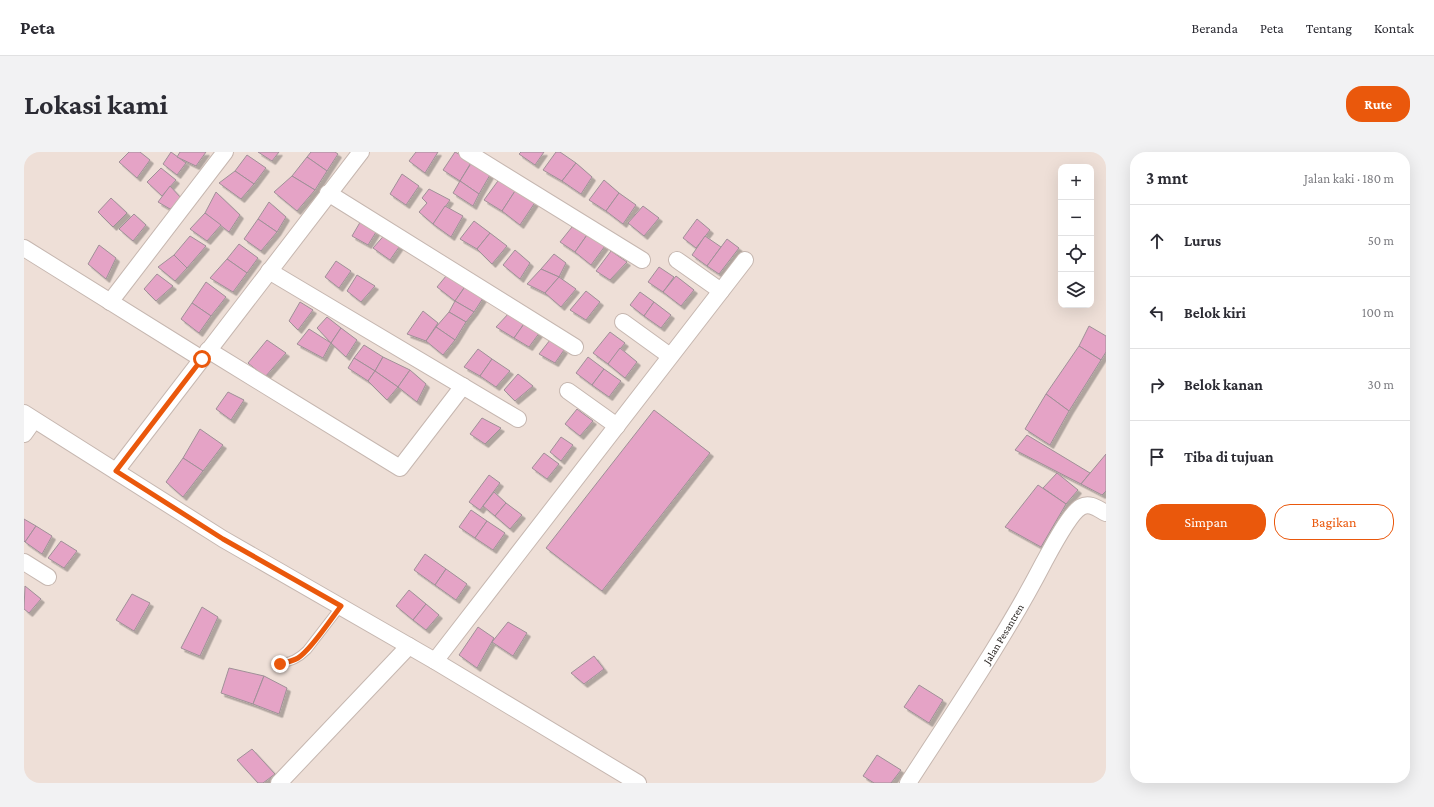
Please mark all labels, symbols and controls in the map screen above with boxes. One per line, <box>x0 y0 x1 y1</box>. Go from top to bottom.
text: Peta <box>20 17 55 38</box>
text: Beranda <box>1192 20 1238 36</box>
text: Peta <box>1260 20 1284 36</box>
text: Tentang <box>1306 20 1352 36</box>
text: Kontak <box>1374 20 1414 36</box>
button: Rute <box>1346 86 1410 122</box>
text: Lokasi kami <box>24 89 168 120</box>
map controls <box>1058 164 1094 308</box>
button: + <box>1058 164 1094 200</box>
text: 3 mnt <box>1146 169 1188 188</box>
text: Jalan kaki · 180 m <box>1304 171 1394 186</box>
button: − <box>1058 200 1094 236</box>
icon: ahead <box>1146 230 1168 252</box>
text: Lurus <box>1184 233 1221 249</box>
text: 50 m <box>1368 233 1394 248</box>
button: locate <box>1058 236 1094 272</box>
button: layers <box>1058 272 1094 308</box>
icon: left <box>1146 302 1168 324</box>
text: Belok kiri <box>1184 305 1246 321</box>
text: 100 m <box>1362 305 1394 320</box>
route start <box>193 350 211 368</box>
icon: right <box>1146 374 1168 396</box>
text: Belok kanan <box>1184 377 1263 393</box>
text: 30 m <box>1368 377 1394 392</box>
icon: arrive <box>1146 446 1168 468</box>
text: Tiba di tujuan <box>1184 449 1274 465</box>
button: Simpan <box>1146 504 1266 540</box>
button: Bagikan <box>1274 504 1394 540</box>
street label: Jalan Pesantren <box>980 602 1026 667</box>
route end <box>271 655 289 673</box>

